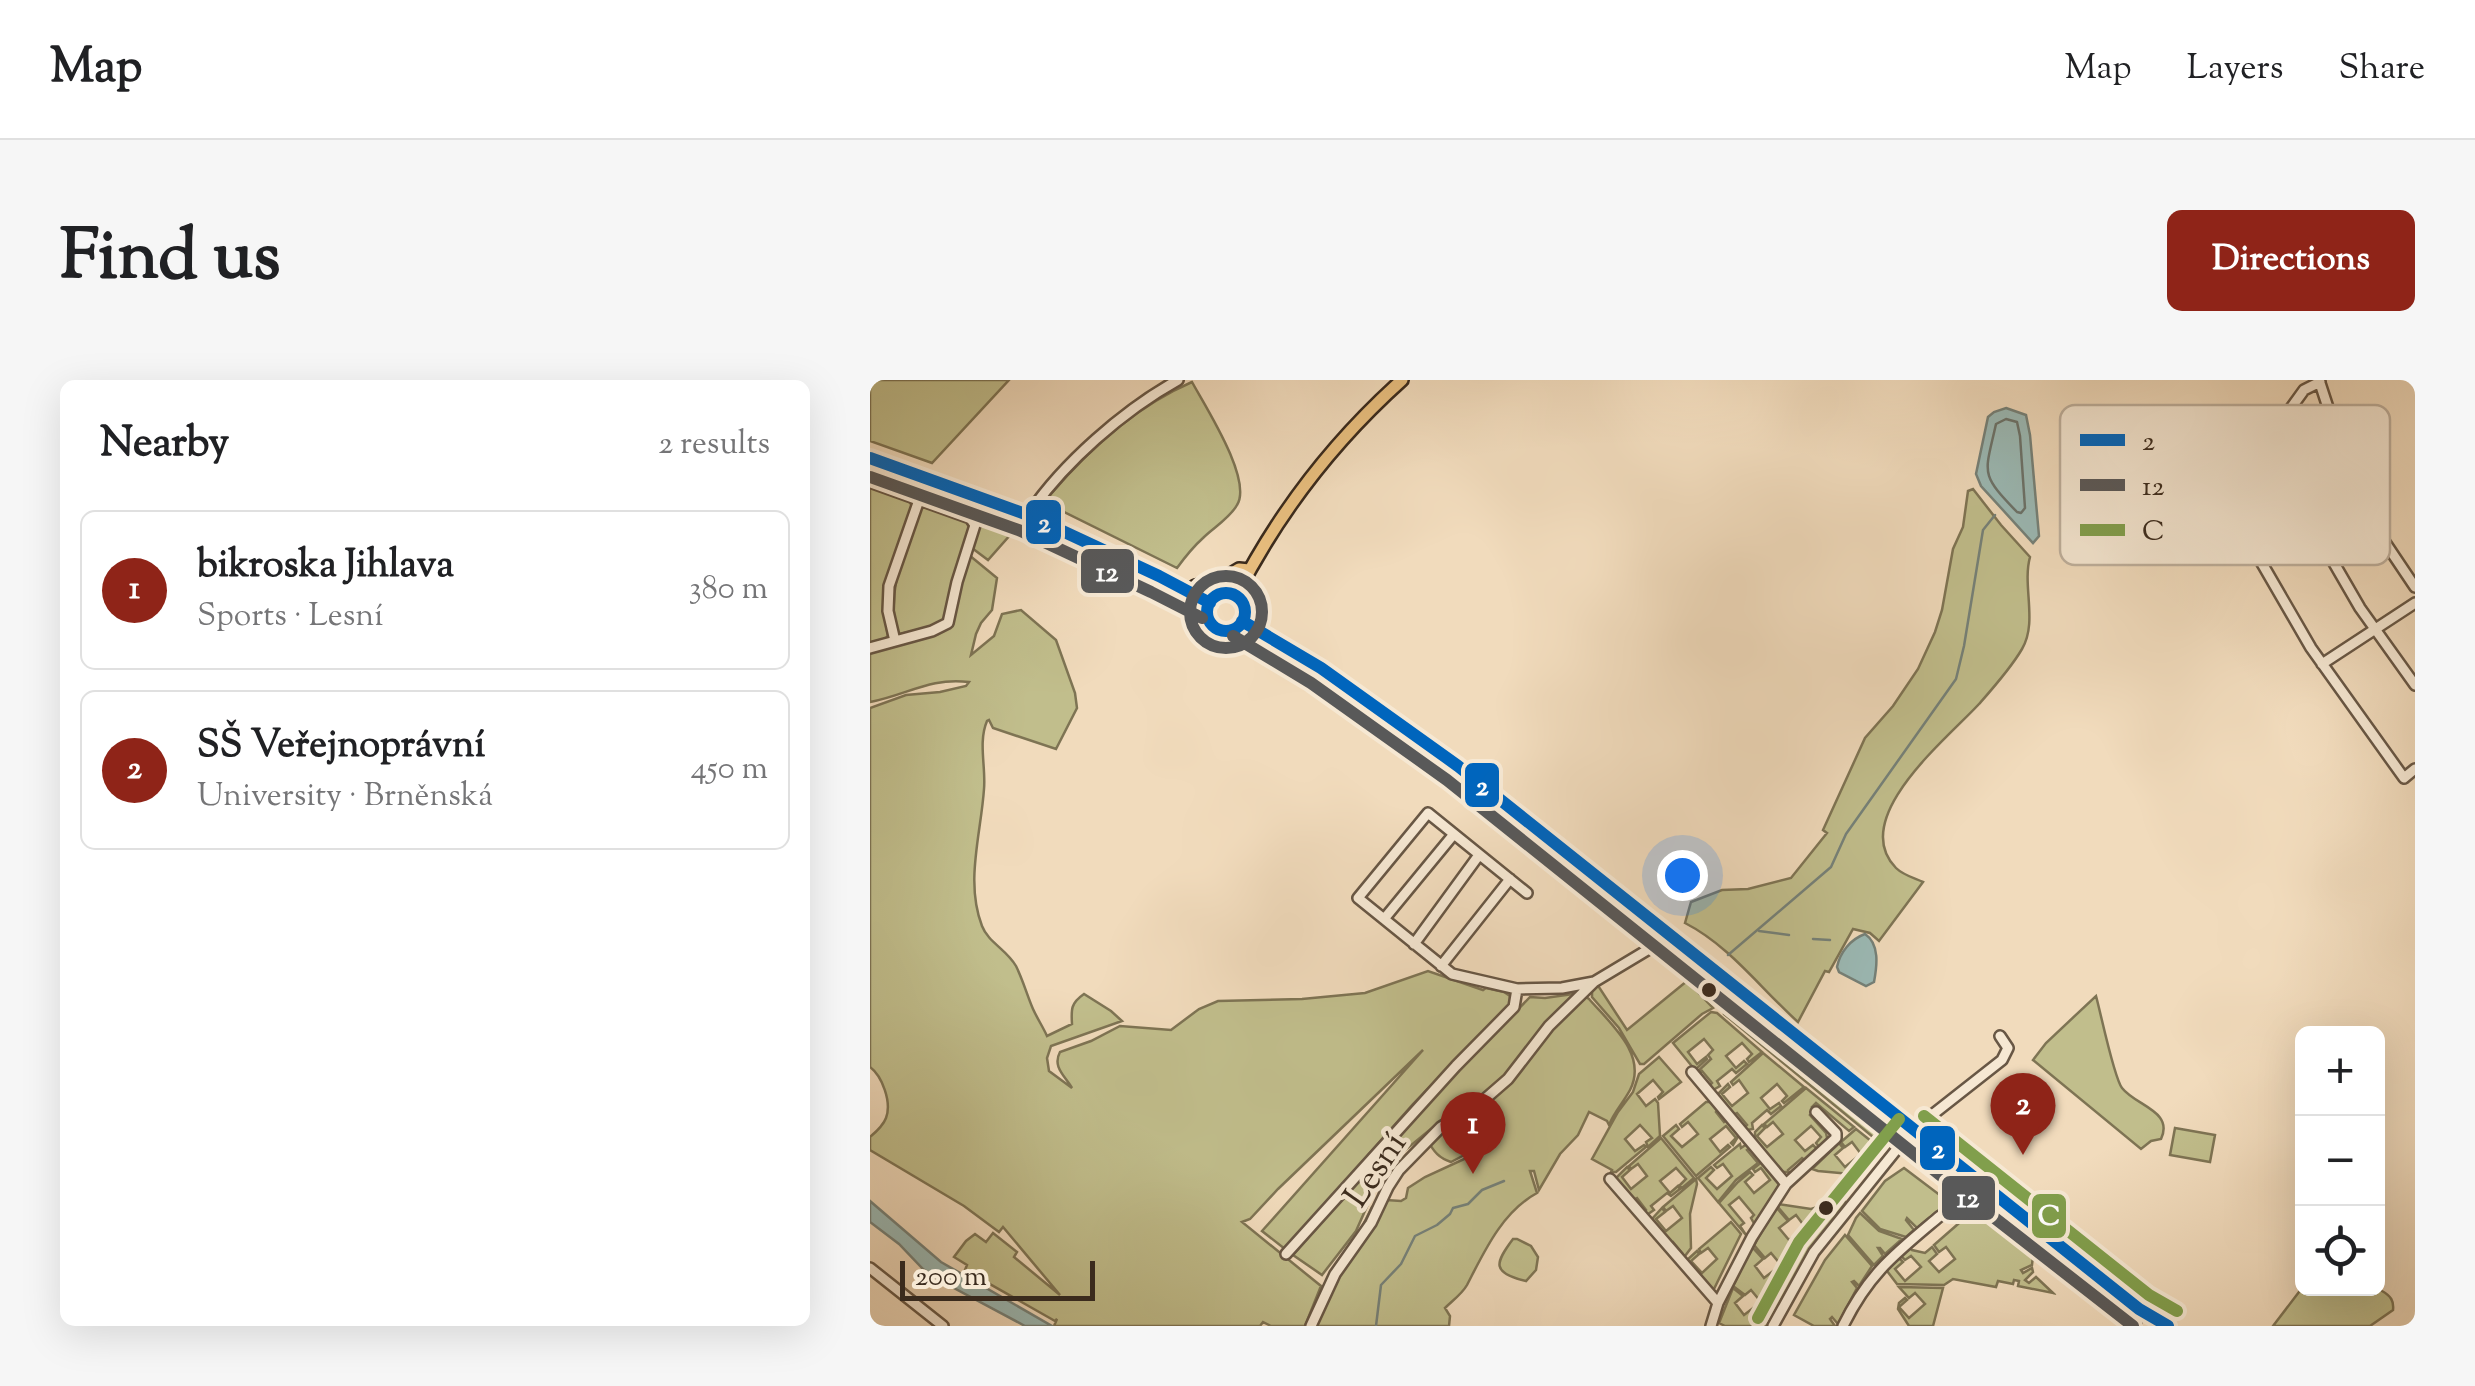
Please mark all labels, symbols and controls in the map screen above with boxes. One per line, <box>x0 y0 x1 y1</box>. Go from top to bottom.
text: Map <box>50 35 142 104</box>
text: Map <box>2064 44 2132 95</box>
text: Layers <box>2187 44 2284 95</box>
text: Share <box>2339 44 2425 95</box>
text: Find us <box>60 210 281 310</box>
button: Directions <box>2167 210 2415 311</box>
legend <box>2060 405 2390 565</box>
text: Nearby <box>100 415 229 475</box>
text: 2 results <box>658 422 770 468</box>
text: 2 <box>2142 423 2155 463</box>
text: 12 <box>2142 468 2165 508</box>
line badge: 2 <box>1024 498 1063 546</box>
text: 2 <box>1037 505 1051 545</box>
text: C <box>2142 513 2165 553</box>
text: bikroska Jihlava <box>197 540 454 594</box>
line badge: 12 <box>1079 547 1136 595</box>
text: 12 <box>1096 554 1119 594</box>
text: 1 <box>129 567 140 613</box>
text: 380 m <box>689 567 768 613</box>
text: Sports · Lesní <box>197 594 383 640</box>
text: SŠ Veřejnoprávní <box>197 720 485 774</box>
text: 2 <box>127 747 142 793</box>
text: 450 m <box>691 747 768 793</box>
line badge: 2 <box>1463 761 1501 809</box>
text: 2 <box>1475 768 1489 808</box>
text: University · Brněnská <box>197 774 493 820</box>
your location <box>1657 850 1708 901</box>
unlabelled marker <box>1699 980 1719 1000</box>
map controls <box>2295 1026 2385 1296</box>
button: + <box>2295 1026 2385 1116</box>
pin: 2 <box>1990 1072 2056 1155</box>
pin: 1 <box>1440 1092 1506 1174</box>
button: − <box>2295 1116 2385 1206</box>
street label: Lesní <box>1333 1123 1421 1219</box>
line badge: 2 <box>1918 1124 1957 1172</box>
text: 2 <box>1931 1131 1945 1171</box>
line badge: 12 <box>1940 1174 1997 1222</box>
text: 12 <box>1957 1180 1980 1220</box>
line badge: C <box>2030 1192 2068 1240</box>
unlabelled marker <box>1816 1198 1836 1218</box>
text: C <box>2038 1198 2060 1238</box>
button: locate <box>2295 1206 2385 1296</box>
scale bar <box>900 1256 1095 1300</box>
text: 200 m <box>915 1258 987 1298</box>

